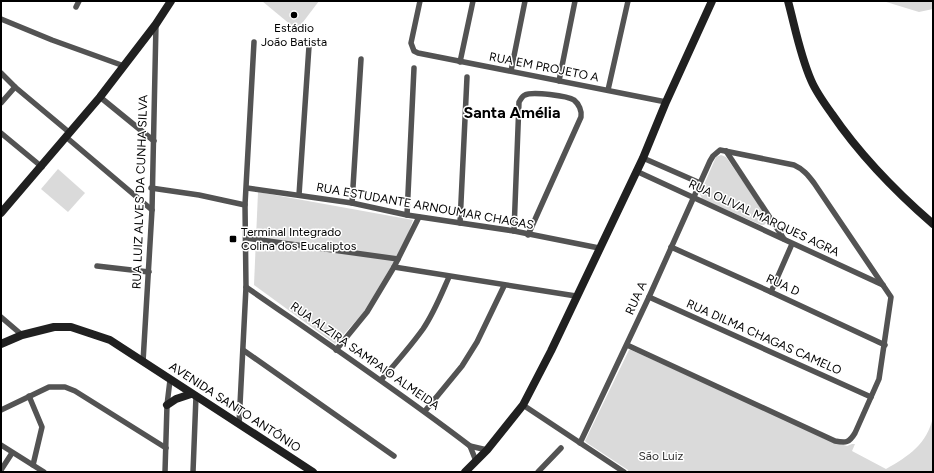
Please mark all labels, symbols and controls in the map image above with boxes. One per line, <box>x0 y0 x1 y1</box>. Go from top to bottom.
marker: Estádio João Batista <box>289 10 299 20</box>
place label: Estádio João Batista <box>261 21 327 49</box>
street label: RUA EM PROJETO A <box>488 50 600 84</box>
street label: RUA LUIZ ALVES DA CUNHA SILVA <box>130 95 150 289</box>
district label: Santa Amélia <box>464 103 560 122</box>
street label: RUA OLIVAL MARQUES AGRA <box>686 177 842 259</box>
street label: RUA ESTUDANTE ARNOUMAR CHAGAS <box>315 180 535 232</box>
place label: Terminal Integrado Colina dos Eucaliptos <box>241 225 357 253</box>
marker: Terminal Integrado Colina dos Eucaliptos <box>228 234 238 244</box>
street label: RUA D <box>764 271 802 299</box>
street label: RUA A <box>622 279 650 317</box>
street label: RUA DILMA CHAGAS CAMELO <box>684 296 844 378</box>
street label: RUA ALZIRA SAMPAIO ALMEIDA <box>288 299 442 413</box>
street label: AVENIDA SANTO ANTÔNIO <box>167 359 303 455</box>
park label: São Luiz <box>638 449 684 463</box>

